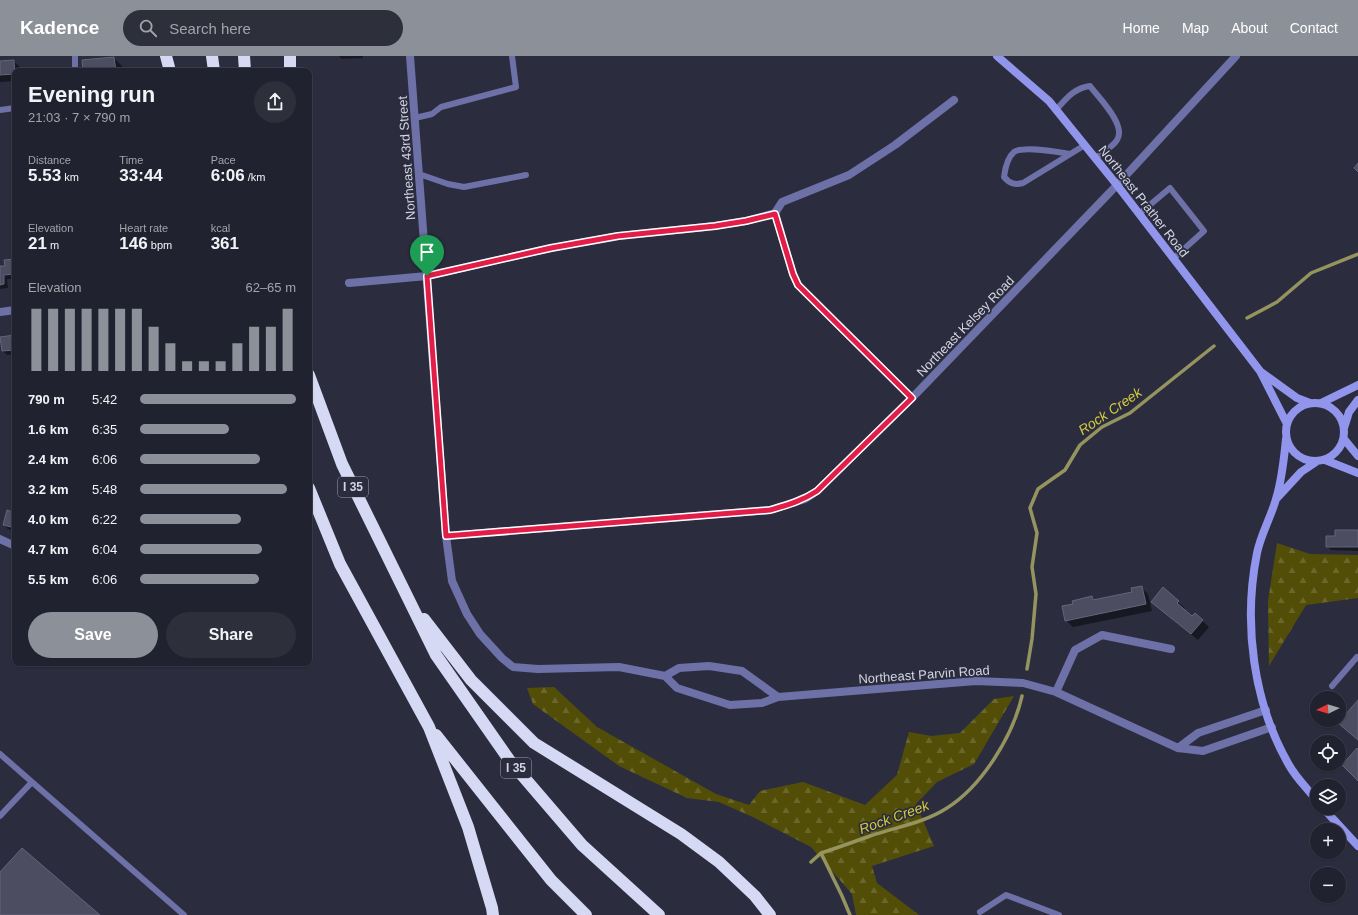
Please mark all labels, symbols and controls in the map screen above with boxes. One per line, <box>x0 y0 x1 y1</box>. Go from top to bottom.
search box <box>123 10 403 46</box>
text: Kadence <box>20 17 99 38</box>
icon: search <box>137 17 159 39</box>
text: Search here <box>169 20 251 37</box>
text: Home <box>1123 20 1160 36</box>
text: Map <box>1182 20 1209 36</box>
text: About <box>1231 20 1268 36</box>
text: Contact <box>1290 20 1338 36</box>
button: share <box>254 81 296 123</box>
text: Evening run <box>28 82 155 107</box>
street label: Northeast 43rd Street <box>395 95 418 220</box>
text: 21:03 · 7 × 790 m <box>28 110 130 125</box>
street label: Northeast Prather Road <box>1095 143 1192 260</box>
text: Distance <box>28 154 71 166</box>
text: Time <box>119 154 143 166</box>
text: Pace <box>211 154 236 166</box>
text: 5.53 <box>28 166 61 185</box>
text: 33:44 <box>119 166 163 185</box>
text: 6:06 <box>211 166 245 185</box>
text: km <box>61 171 79 183</box>
text: /km <box>245 171 265 183</box>
text: Elevation <box>28 222 73 234</box>
text: Heart rate <box>119 222 168 234</box>
text: kcal <box>211 222 230 234</box>
text: 21 <box>28 234 47 253</box>
text: 146 <box>119 234 148 253</box>
text: 361 <box>211 234 239 253</box>
pin <box>410 235 444 276</box>
text: m <box>47 239 59 251</box>
text: bpm <box>148 239 172 251</box>
icon: arrive <box>416 241 438 263</box>
street label: Northeast Kelsey Road <box>914 273 1017 380</box>
text: Elevation <box>28 280 81 295</box>
text: 62–65 m <box>245 280 296 295</box>
water label: Rock Creek <box>1075 383 1146 438</box>
text: 790 m <box>28 392 65 407</box>
text: 5:42 <box>92 392 117 407</box>
text: 1.6 km <box>28 422 68 437</box>
text: 6:35 <box>92 422 117 437</box>
text: 2.4 km <box>28 452 68 467</box>
text: 6:06 <box>92 452 117 467</box>
road number: I 35 <box>338 477 368 497</box>
text: 3.2 km <box>28 482 68 497</box>
text: 5:48 <box>92 482 117 497</box>
text: 4.0 km <box>28 512 68 527</box>
text: 6:22 <box>92 512 117 527</box>
text: 4.7 km <box>28 542 68 557</box>
text: 6:04 <box>92 542 117 557</box>
text: 5.5 km <box>28 572 68 587</box>
text: 6:06 <box>92 572 117 587</box>
button: Save <box>28 612 158 658</box>
button: Share <box>166 612 296 658</box>
street label: Northeast Parvin Road <box>858 662 990 687</box>
north arrow <box>1310 691 1346 727</box>
map controls <box>1310 691 1346 903</box>
button: locate <box>1310 735 1346 771</box>
road number: I 35 <box>501 758 531 778</box>
button: layers <box>1310 779 1346 815</box>
water label: Rock Creek <box>857 797 932 837</box>
button: + <box>1310 823 1346 859</box>
button: − <box>1310 867 1346 903</box>

